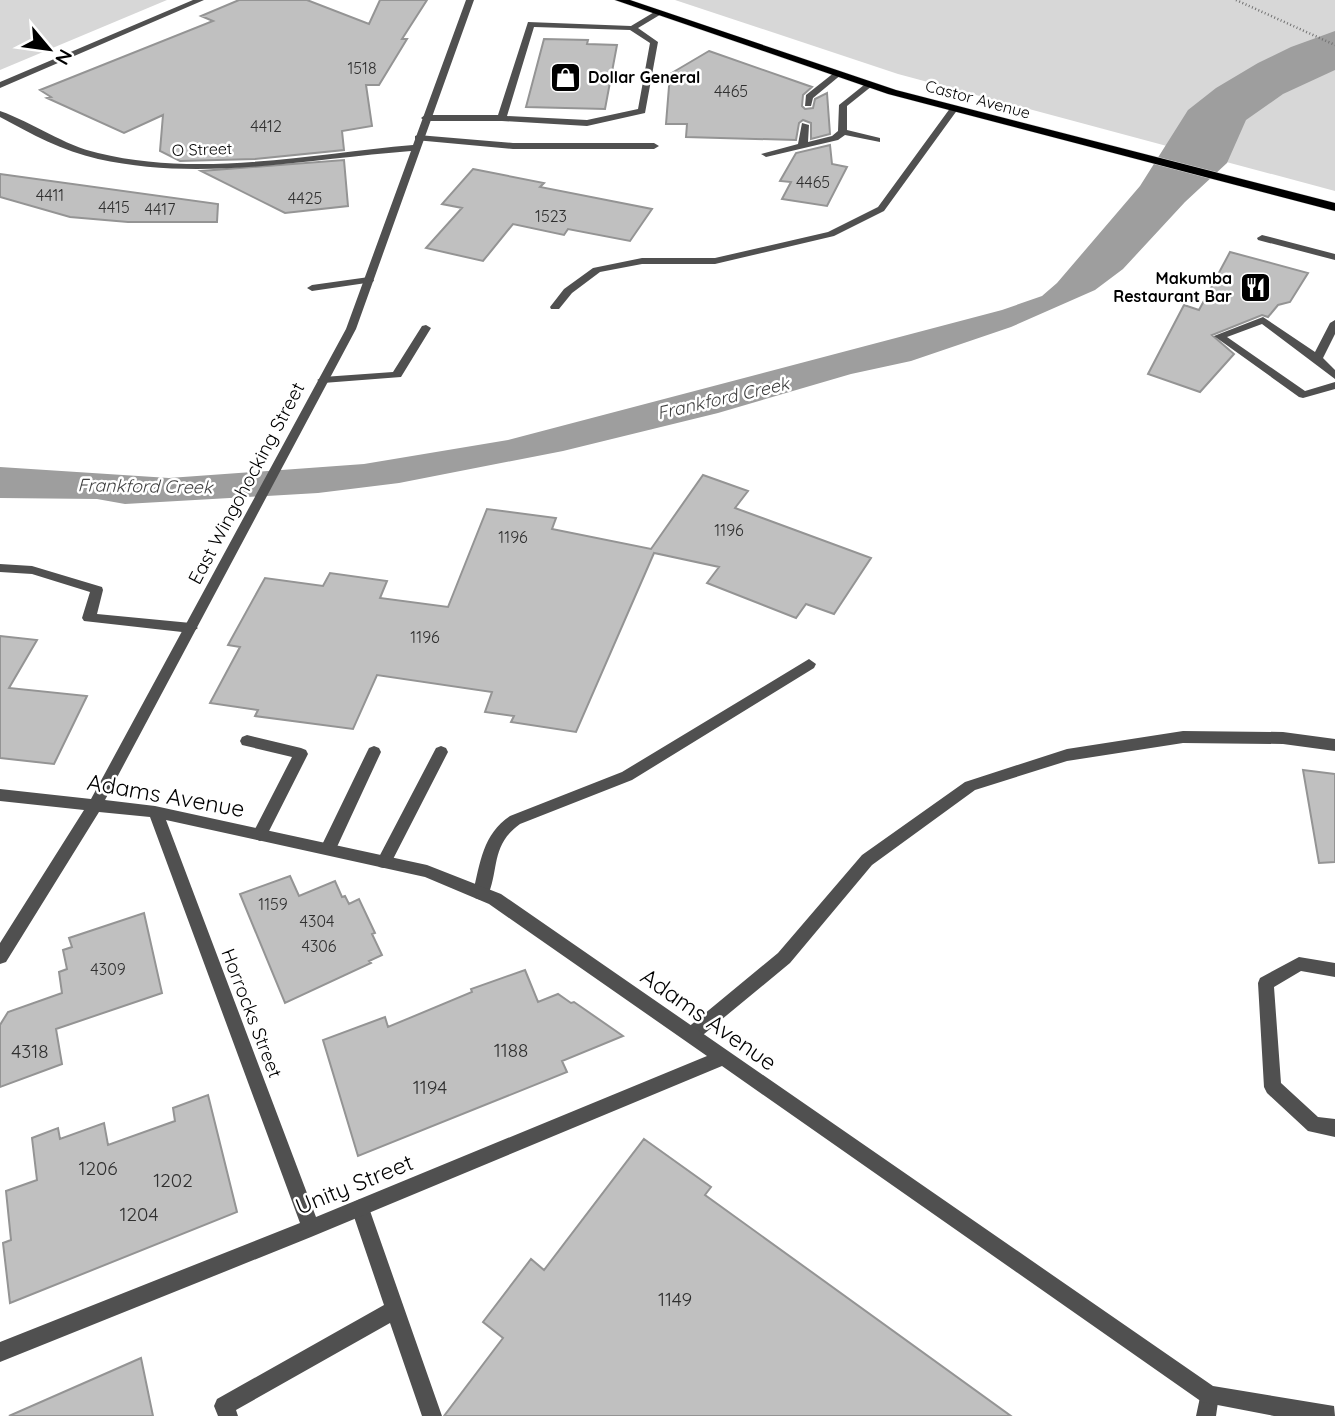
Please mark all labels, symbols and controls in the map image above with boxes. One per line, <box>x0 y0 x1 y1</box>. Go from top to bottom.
north arrow <box>14 14 84 84</box>
text: N <box>50 45 78 69</box>
house number: 1518 <box>347 58 377 78</box>
shop icon: Dollar General <box>548 60 582 94</box>
place label: Dollar General <box>588 67 700 87</box>
street label: Castor Avenue <box>923 75 1033 123</box>
house number: 4465 <box>714 81 748 101</box>
house number: 4412 <box>250 116 282 136</box>
street label: O Street <box>171 138 233 160</box>
house number: 4465 <box>796 172 830 192</box>
house number: 4411 <box>36 185 64 205</box>
house number: 4425 <box>288 188 322 208</box>
house number: 4415 <box>98 197 130 217</box>
house number: 4417 <box>145 199 175 219</box>
house number: 1523 <box>535 206 567 226</box>
place label: Makumba Restaurant Bar <box>1113 268 1232 306</box>
restaurant icon: Makumba Restaurant Bar <box>1238 270 1272 304</box>
water label: Frankford Creek <box>655 371 793 424</box>
street label: East Wingohocking Street <box>182 378 310 588</box>
water label: Frankford Creek <box>77 473 214 499</box>
house number: 1196 <box>714 520 744 540</box>
house number: 1196 <box>498 527 528 547</box>
house number: 1196 <box>410 627 440 647</box>
street label: Adams Avenue <box>85 767 247 823</box>
house number: 1159 <box>258 894 288 914</box>
house number: 4304 <box>300 911 334 931</box>
house number: 4306 <box>302 936 337 956</box>
street label: Horrocks Street <box>216 945 288 1081</box>
house number: 4309 <box>90 959 126 979</box>
street label: Adams Avenue <box>635 961 783 1077</box>
house number: 1188 <box>494 1038 528 1062</box>
house number: 4318 <box>11 1039 49 1063</box>
house number: 1194 <box>413 1075 447 1099</box>
street label: Unity Street <box>291 1147 417 1221</box>
house number: 1206 <box>78 1156 118 1180</box>
house number: 1202 <box>153 1168 193 1192</box>
house number: 1204 <box>120 1202 158 1226</box>
house number: 1149 <box>658 1287 692 1311</box>

